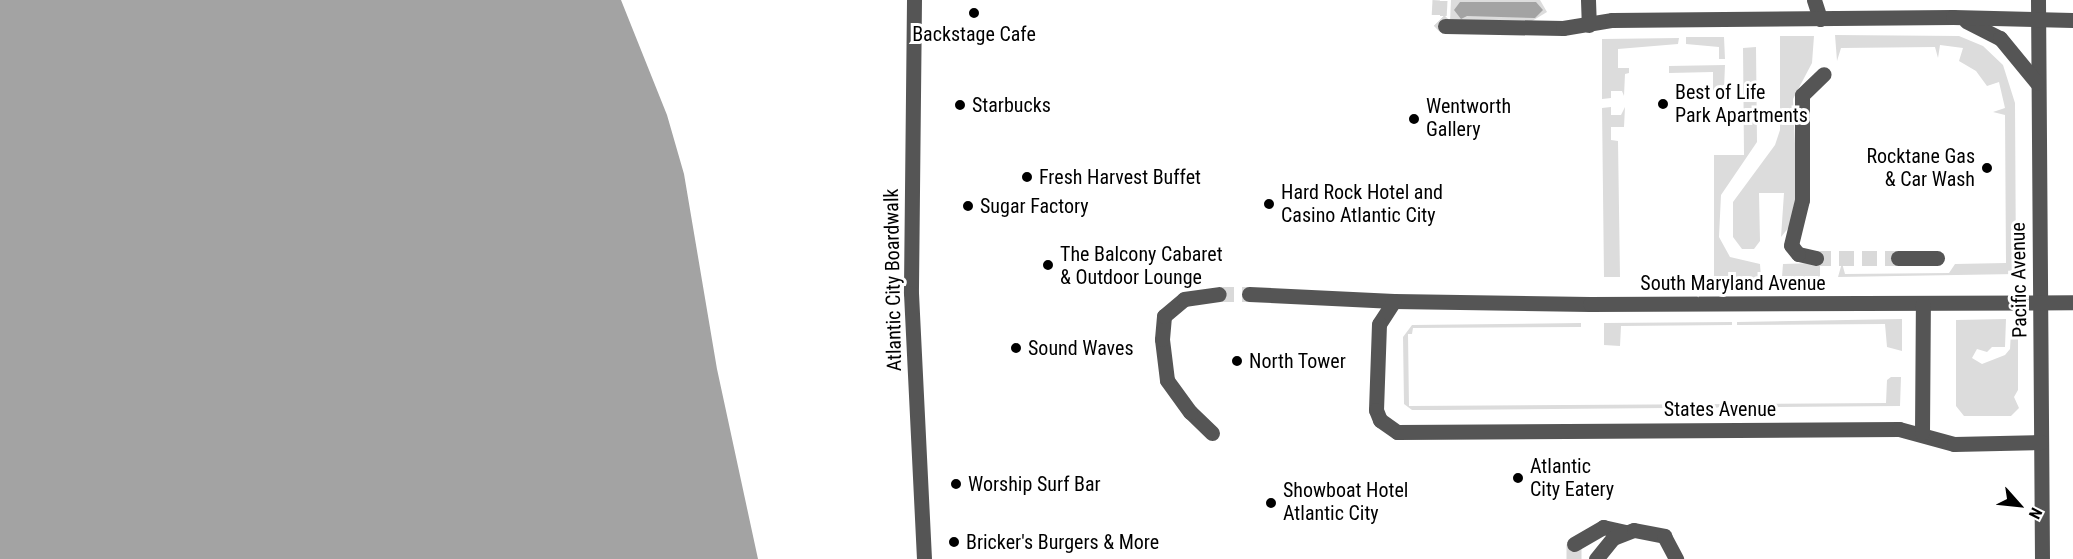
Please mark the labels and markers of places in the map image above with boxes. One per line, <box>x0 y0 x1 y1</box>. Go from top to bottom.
marker: Backstage Cafe <box>967 6 981 20</box>
place label: Backstage Cafe <box>912 22 1036 46</box>
place label: Best of Life Park Apartments <box>1675 80 1808 127</box>
place label: Starbucks <box>972 93 1051 117</box>
place label: Wentworth Gallery <box>1426 95 1511 142</box>
marker: Best of Life Park Apartments <box>1656 97 1670 111</box>
marker: Starbucks <box>953 98 967 112</box>
marker: Wentworth Gallery <box>1407 112 1421 126</box>
place label: Rocktane Gas & Car Wash <box>1866 144 1975 191</box>
marker: Rocktane Gas & Car Wash <box>1980 161 1994 175</box>
place label: Fresh Harvest Buffet <box>1039 165 1201 189</box>
marker: Fresh Harvest Buffet <box>1020 170 1034 184</box>
place label: Hard Rock Hotel and Casino Atlantic City <box>1281 180 1443 227</box>
place label: Sugar Factory <box>980 194 1089 218</box>
marker: Hard Rock Hotel and Casino Atlantic City <box>1262 197 1276 211</box>
marker: Sugar Factory <box>961 199 975 213</box>
place label: The Balcony Cabaret & Outdoor Lounge <box>1060 242 1223 289</box>
marker: The Balcony Cabaret & Outdoor Lounge <box>1041 258 1055 272</box>
place label: Sound Waves <box>1028 336 1134 360</box>
marker: Sound Waves <box>1009 341 1023 355</box>
place label: North Tower <box>1249 349 1346 373</box>
marker: North Tower <box>1230 354 1244 368</box>
place label: Atlantic City Eatery <box>1530 454 1614 501</box>
marker: Atlantic City Eatery <box>1511 471 1525 485</box>
place label: Worship Surf Bar <box>968 472 1101 496</box>
marker: Worship Surf Bar <box>949 477 963 491</box>
place label: Showboat Hotel Atlantic City <box>1283 479 1408 526</box>
marker: Showboat Hotel Atlantic City <box>1264 496 1278 510</box>
place label: Bricker's Burgers & More <box>966 530 1159 554</box>
marker: Bricker's Burgers & More <box>947 535 961 549</box>

